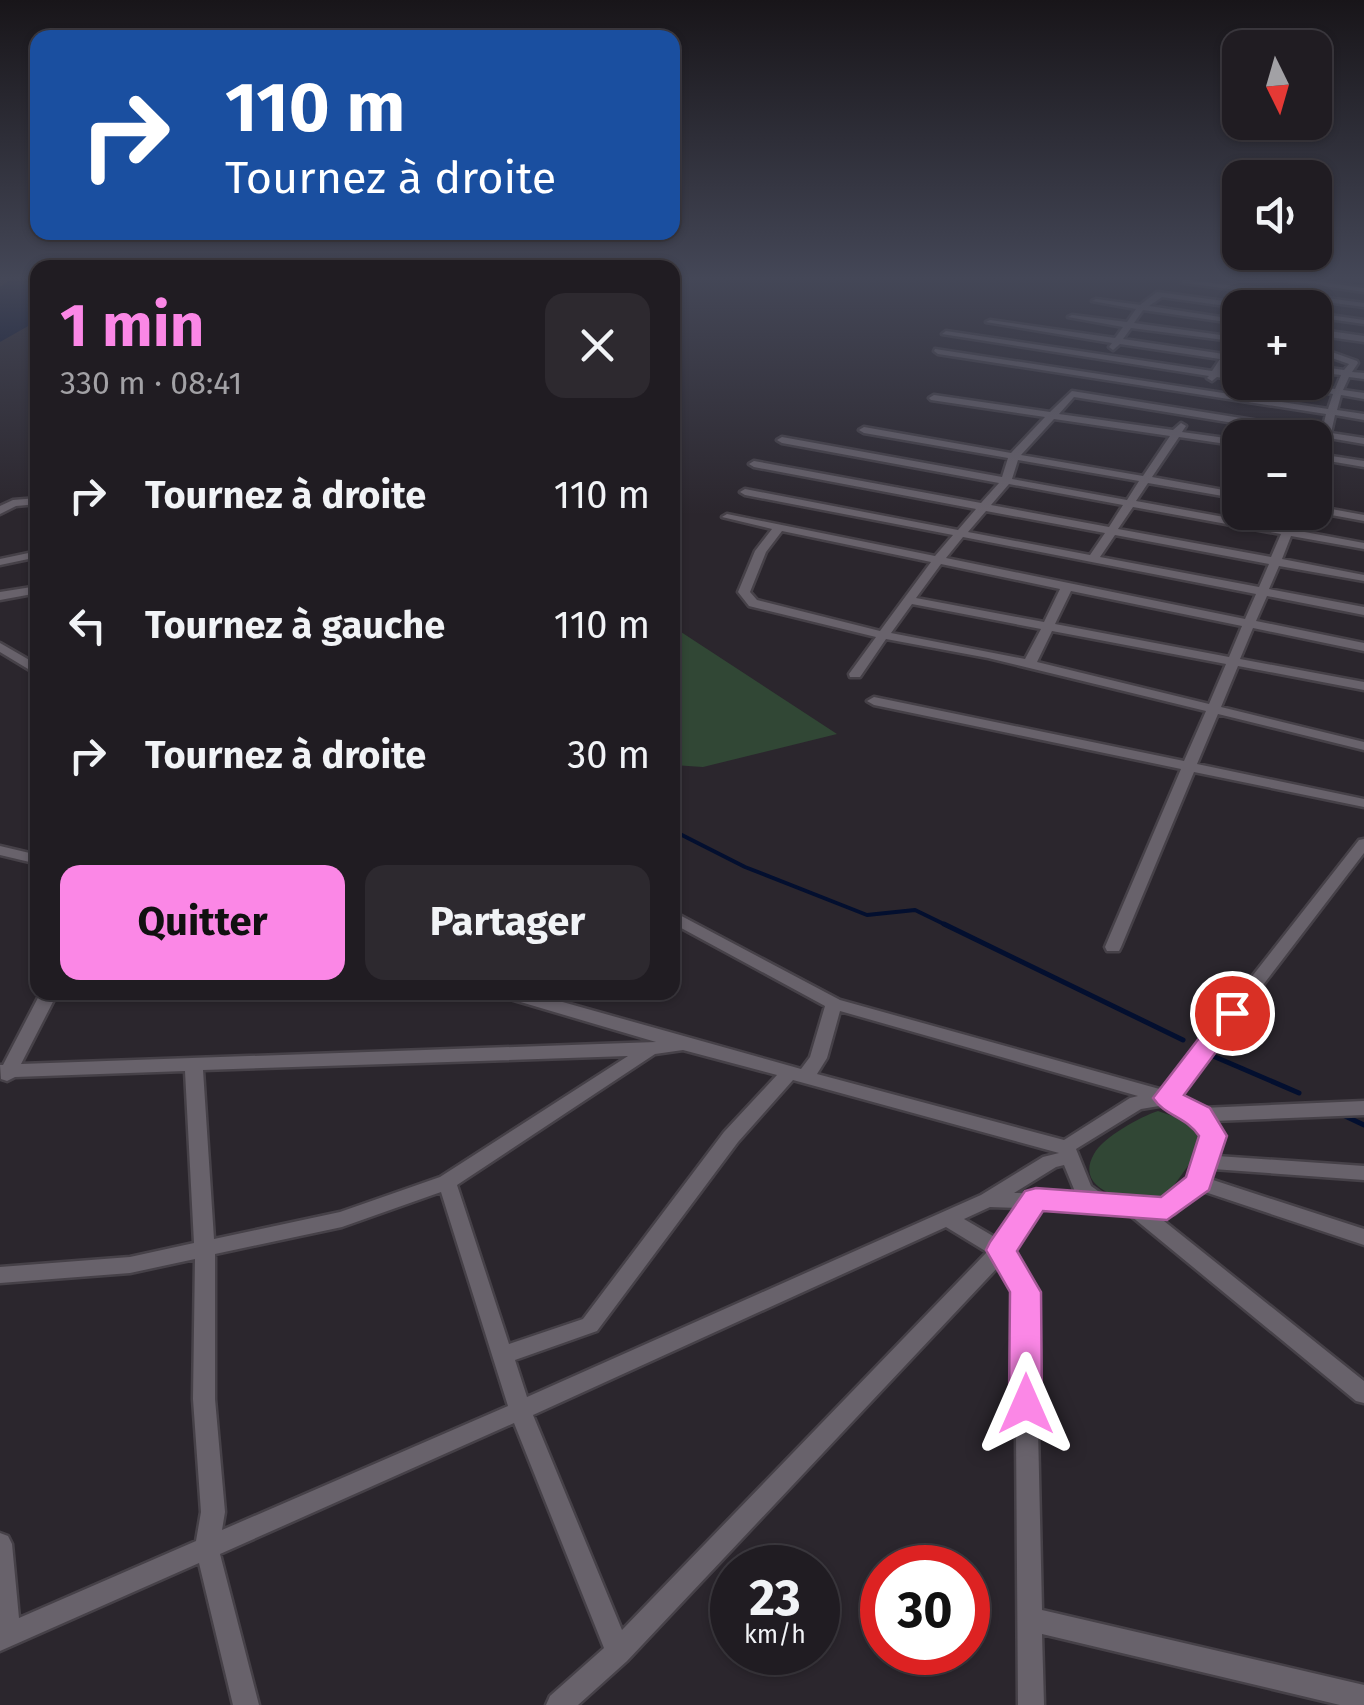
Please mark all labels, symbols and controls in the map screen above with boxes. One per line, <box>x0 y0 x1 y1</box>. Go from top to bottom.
north arrow <box>1222 30 1332 140</box>
map controls <box>1222 30 1332 530</box>
text: 110 m <box>225 66 405 150</box>
icon: right <box>60 70 190 200</box>
text: Tournez à droite <box>225 151 556 205</box>
button: sound <box>1222 160 1332 270</box>
text: 1 min <box>60 290 204 362</box>
button: + <box>1222 290 1332 400</box>
button: close <box>545 293 650 398</box>
text: 330 m · 08:41 <box>60 364 242 402</box>
button: − <box>1222 420 1332 530</box>
icon: right <box>60 468 115 523</box>
text: Tournez à droite <box>145 472 426 518</box>
text: 110 m <box>554 472 650 518</box>
icon: left <box>60 598 115 653</box>
text: Tournez à gauche <box>145 602 445 648</box>
text: 110 m <box>554 602 650 648</box>
icon: right <box>60 728 115 783</box>
text: Tournez à droite <box>145 732 426 778</box>
text: 30 m <box>567 732 650 778</box>
button: Quitter <box>60 865 345 980</box>
button: Partager <box>365 865 650 980</box>
pin <box>1190 971 1275 1056</box>
icon: arrive <box>1205 986 1260 1041</box>
position arrow <box>974 1352 1078 1456</box>
speed limit sign: 30 <box>860 1545 990 1675</box>
text: 23 <box>749 1568 801 1628</box>
text: km/h <box>744 1620 806 1650</box>

